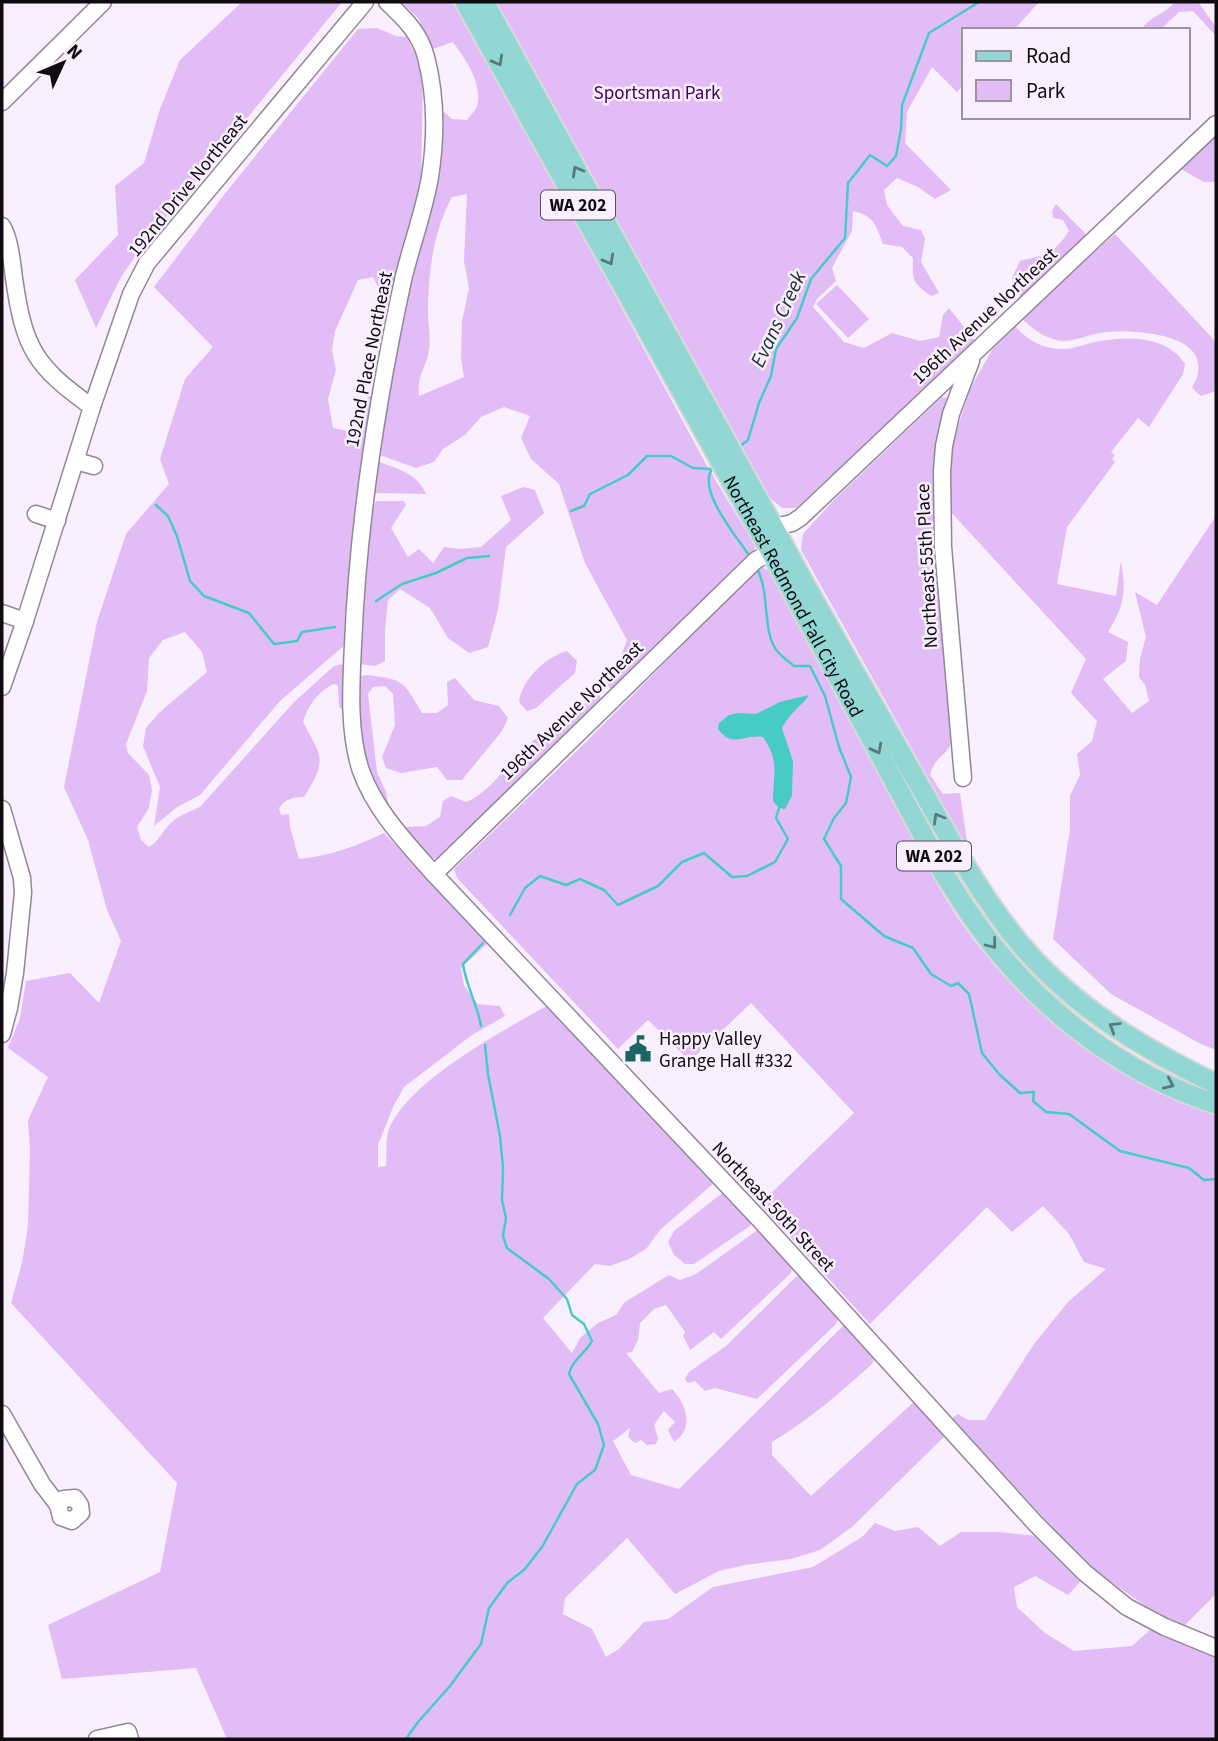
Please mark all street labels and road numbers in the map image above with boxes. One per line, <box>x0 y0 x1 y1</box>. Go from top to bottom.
street label: 192nd Drive Northeast <box>122 108 255 263</box>
road number: WA 202 <box>541 190 615 220</box>
street label: 196th Avenue Northeast <box>906 241 1064 391</box>
street label: 192nd Place Northeast <box>339 269 400 449</box>
street label: Northeast Redmond Fall City Road <box>716 471 869 722</box>
street label: Northeast 55th Place <box>910 483 945 649</box>
street label: 196th Avenue Northeast <box>494 635 650 787</box>
road number: WA 202 <box>897 842 971 870</box>
street label: Northeast 50th Street <box>705 1136 841 1279</box>

